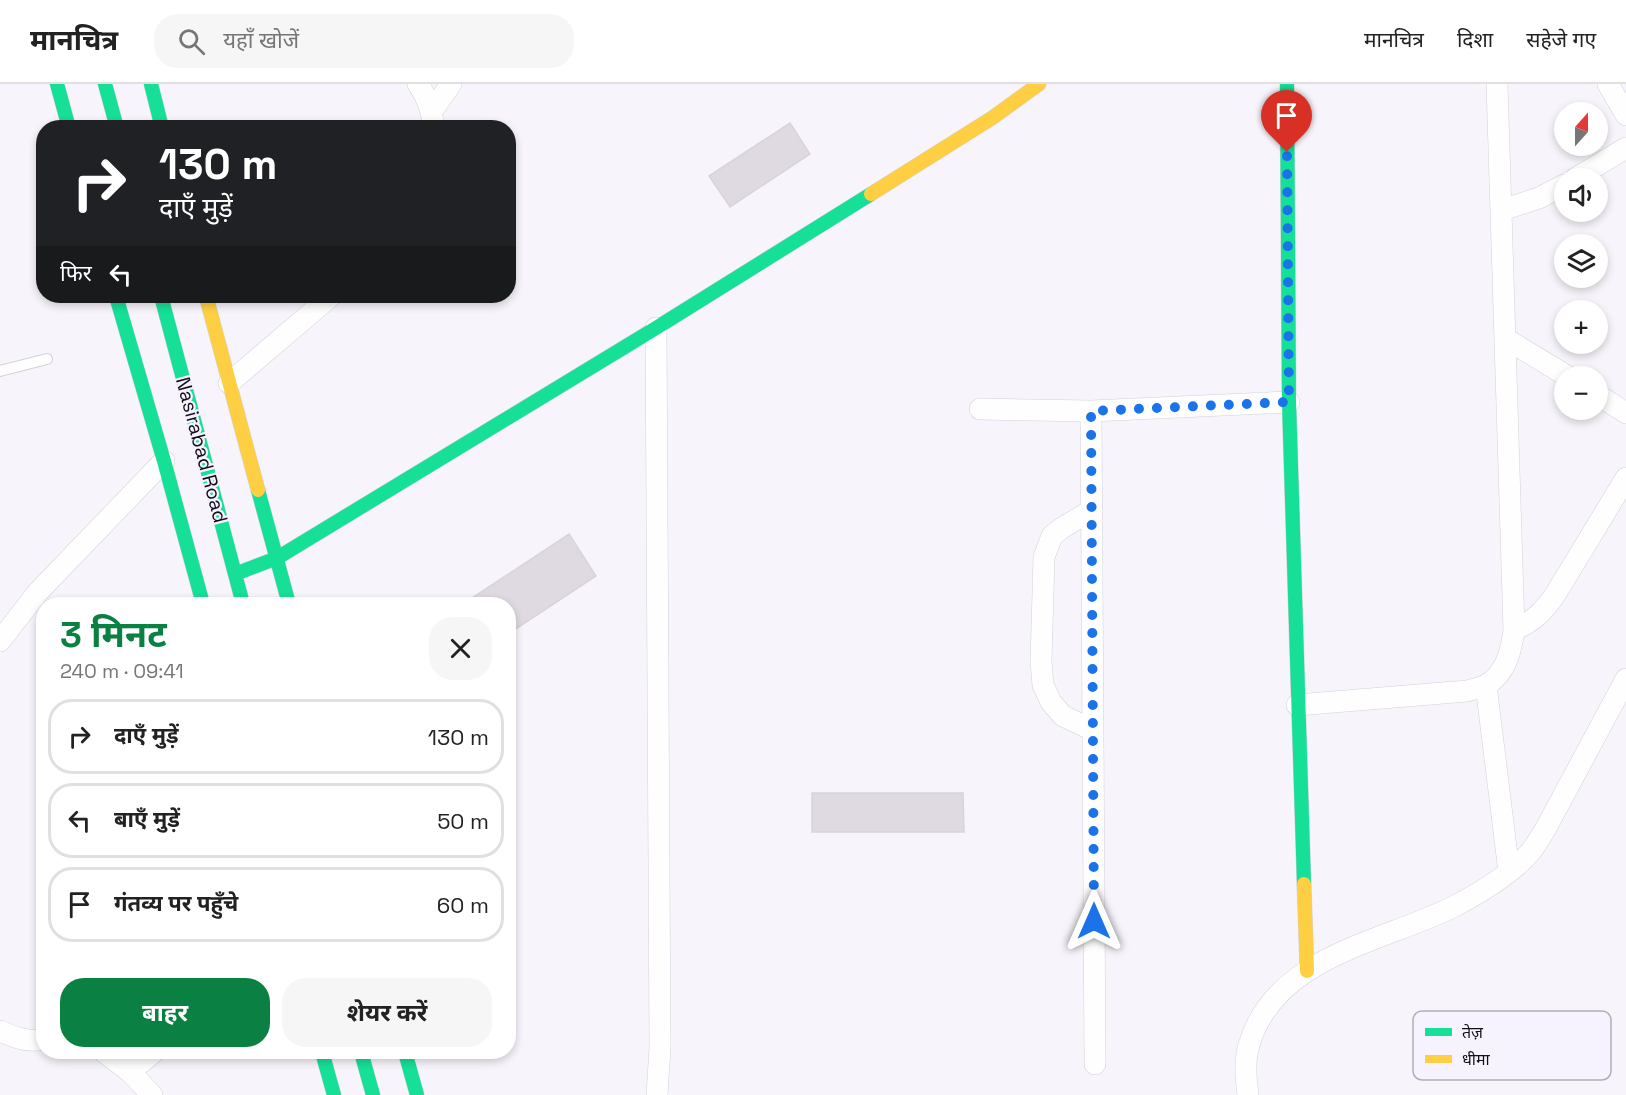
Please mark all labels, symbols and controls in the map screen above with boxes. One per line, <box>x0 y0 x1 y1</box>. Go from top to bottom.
search box <box>154 14 574 68</box>
text: मानचित्र <box>30 22 118 58</box>
icon: search <box>175 25 208 58</box>
text: यहाँ खोजें <box>223 26 299 54</box>
text: मानचित्र <box>1364 26 1424 53</box>
text: दिशा <box>1457 26 1493 53</box>
text: सहेजे गए <box>1526 26 1596 53</box>
pin <box>1261 90 1312 152</box>
icon: arrive <box>1270 99 1303 132</box>
north arrow <box>1554 102 1608 156</box>
map controls <box>1554 102 1608 420</box>
text: 130 m <box>159 138 277 191</box>
icon: right <box>60 144 138 222</box>
button: sound <box>1554 168 1608 222</box>
text: दाएँ मुड़ें <box>159 190 233 225</box>
button: layers <box>1554 234 1608 288</box>
icon: left <box>104 258 137 291</box>
text: फिर <box>60 259 92 287</box>
button: + <box>1554 300 1608 354</box>
button: − <box>1554 366 1608 420</box>
street label: Nasirabad Road <box>170 374 234 526</box>
text: 3 मिनट <box>60 612 167 658</box>
button: close <box>429 617 492 680</box>
text: 240 m · 09:41 <box>60 658 184 684</box>
icon: right <box>63 720 96 753</box>
text: दाएँ मुड़ें <box>114 721 179 749</box>
text: 130 m <box>428 723 489 751</box>
icon: left <box>63 804 96 837</box>
text: बाएँ मुड़ें <box>114 805 180 833</box>
text: 50 m <box>437 807 489 835</box>
icon: arrive <box>63 888 96 921</box>
text: गंतव्य पर पहुँचे <box>114 889 238 917</box>
position arrow <box>1062 889 1126 953</box>
text: 60 m <box>437 891 489 919</box>
button: बाहर <box>60 978 270 1047</box>
button: शेयर करें <box>282 978 492 1047</box>
legend <box>1413 1011 1611 1080</box>
text: तेज़ <box>1462 1022 1484 1043</box>
text: धीमा <box>1462 1049 1491 1070</box>

